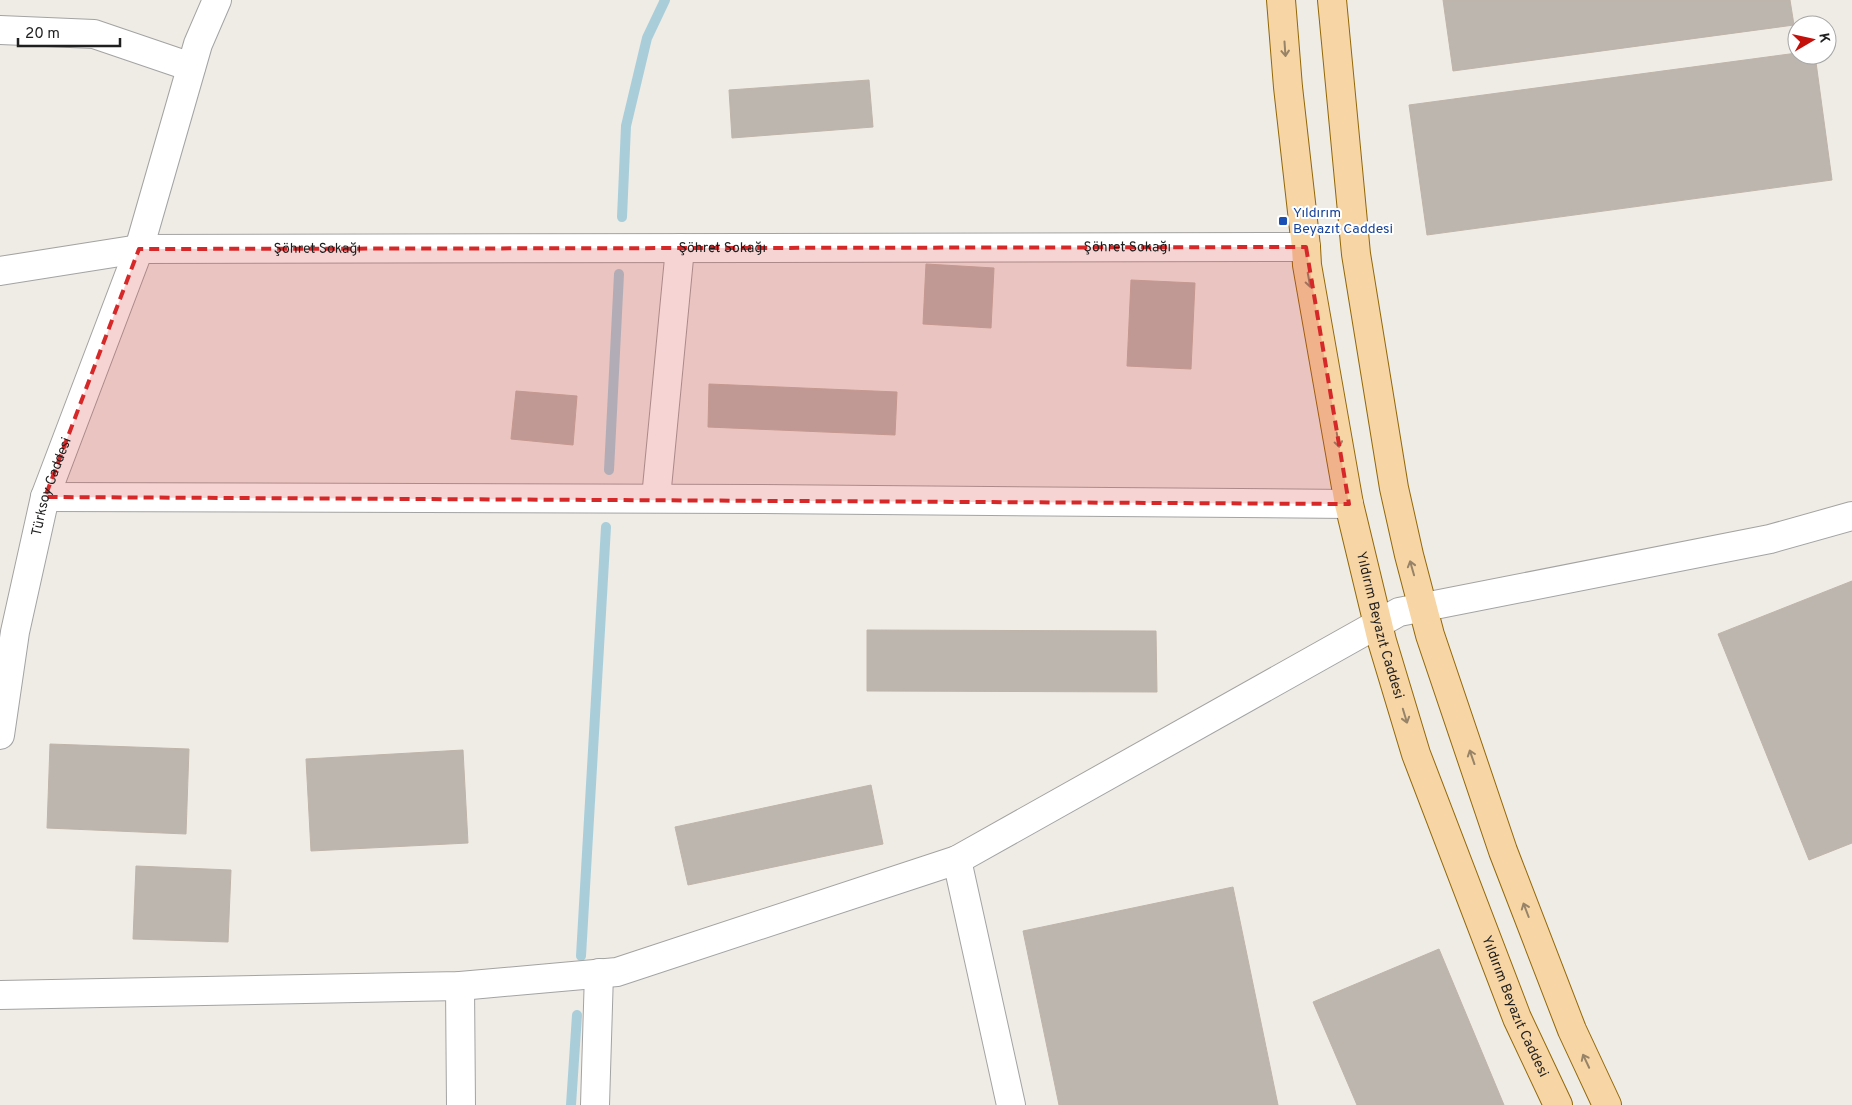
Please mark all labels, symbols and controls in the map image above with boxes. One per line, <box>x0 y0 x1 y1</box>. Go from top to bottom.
scale bar <box>18 15 120 47</box>
north arrow <box>1787 15 1837 65</box>
text: 20 m <box>25 25 60 44</box>
text: K <box>1814 32 1833 45</box>
one-way arrow <box>1280 40 1289 56</box>
place label: Yıldırım Beyazıt Caddesi <box>1293 205 1393 238</box>
marker: Yıldırım Beyazıt Caddesi <box>1277 215 1289 227</box>
street label: Şöhret Sokağı <box>678 239 766 257</box>
street label: Şöhret Sokağı <box>1083 239 1171 256</box>
street label: Şöhret Sokağı <box>273 240 361 257</box>
one-way arrow <box>1305 271 1315 287</box>
one-way arrow <box>1333 431 1343 447</box>
street label: Türksoy Caddesi <box>28 435 75 538</box>
street label: Yıldırım Beyazıt Caddesi <box>1352 550 1407 701</box>
one-way arrow <box>1407 561 1417 577</box>
one-way arrow <box>1401 708 1410 724</box>
one-way arrow <box>1466 749 1476 765</box>
one-way arrow <box>1521 903 1530 918</box>
street label: Yıldırım Beyazıt Caddesi <box>1478 933 1552 1080</box>
one-way arrow <box>1581 1054 1590 1069</box>

